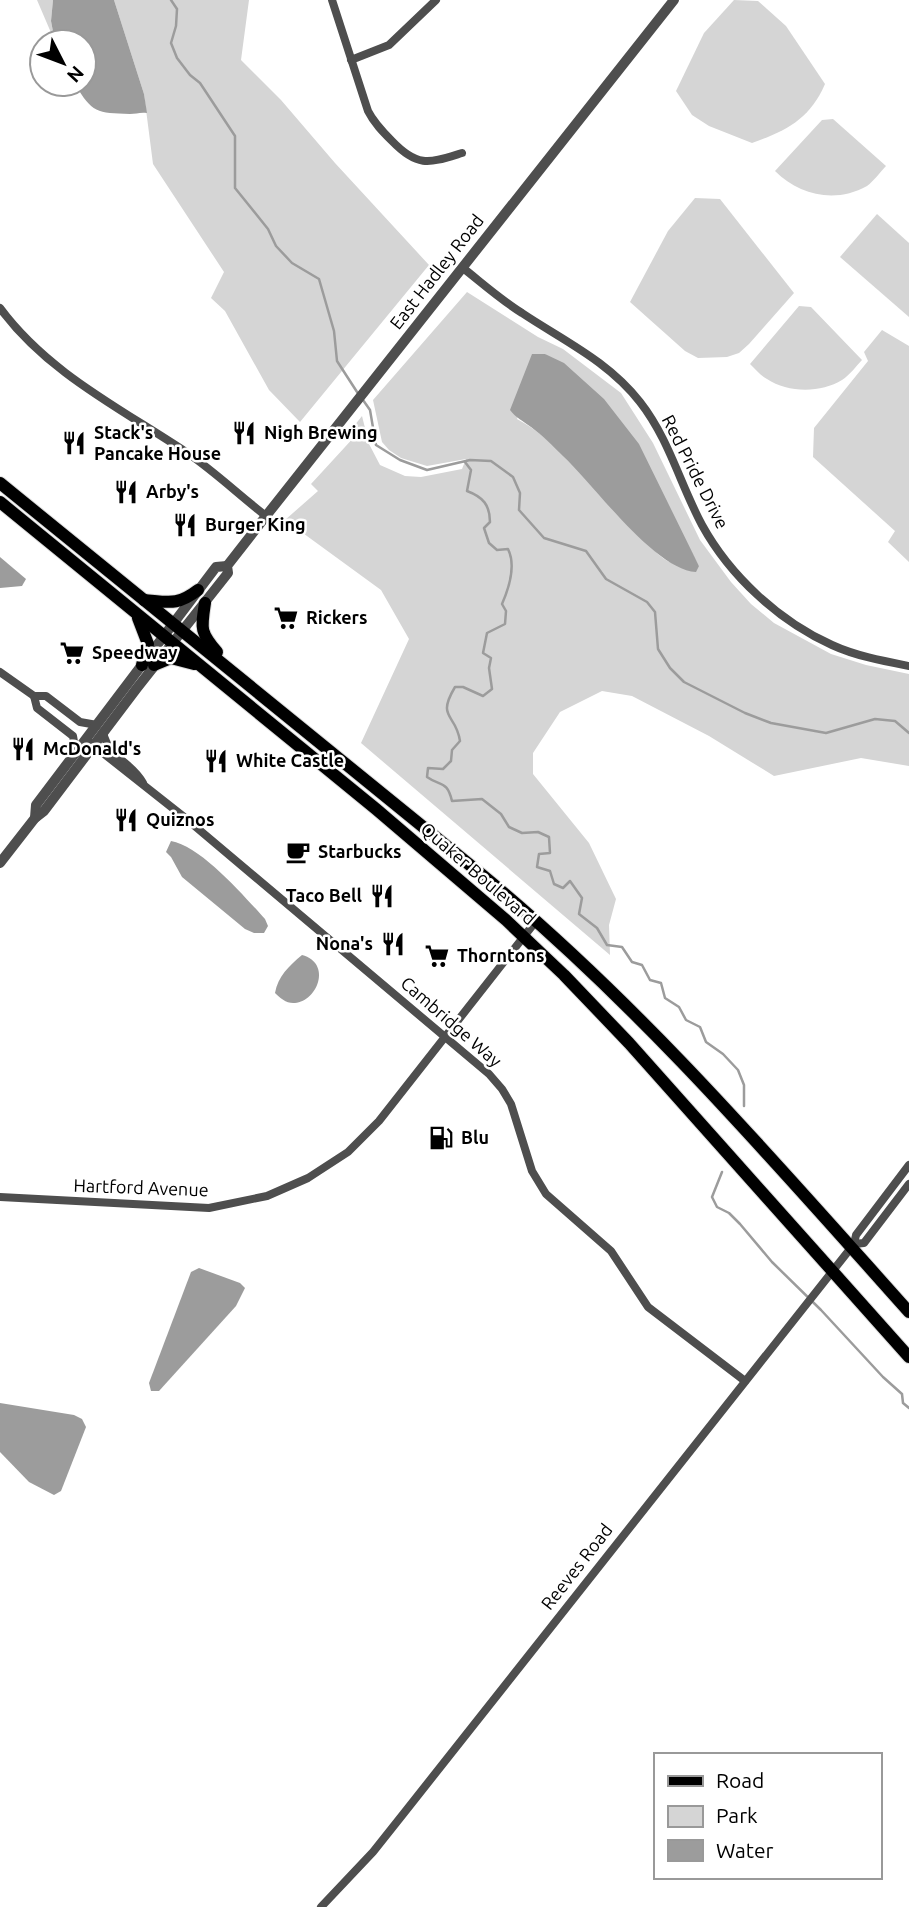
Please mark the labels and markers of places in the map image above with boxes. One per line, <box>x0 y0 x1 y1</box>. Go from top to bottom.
restaurant icon: Nigh Brewing <box>230 419 258 447</box>
place label: Stack's Pancake House <box>94 422 221 463</box>
place label: Nigh Brewing <box>264 422 378 442</box>
restaurant icon: Stack's Pancake House <box>60 429 88 457</box>
restaurant icon: Arby's <box>112 478 140 506</box>
place label: Arby's <box>146 481 199 501</box>
restaurant icon: Burger King <box>171 511 199 539</box>
place label: Burger King <box>205 514 306 534</box>
supermarket icon: Rickers <box>272 604 300 632</box>
place label: Rickers <box>306 607 367 627</box>
supermarket icon: Speedway <box>58 639 86 667</box>
place label: Speedway <box>92 642 178 662</box>
restaurant icon: McDonald's <box>9 735 37 763</box>
place label: McDonald's <box>43 738 141 758</box>
restaurant icon: White Castle <box>202 747 230 775</box>
place label: White Castle <box>236 750 344 770</box>
restaurant icon: Quiznos <box>112 806 140 834</box>
place label: Quiznos <box>146 809 214 829</box>
cafe icon: Starbucks <box>284 838 312 866</box>
place label: Starbucks <box>318 841 402 861</box>
restaurant icon: Taco Bell <box>368 882 396 910</box>
place label: Taco Bell <box>286 885 363 905</box>
restaurant icon: Nona's <box>379 930 407 958</box>
place label: Nona's <box>316 933 373 953</box>
supermarket icon: Thorntons <box>423 942 451 970</box>
place label: Thorntons <box>457 945 544 965</box>
fuel station icon: Blu <box>427 1124 455 1152</box>
place label: Blu <box>461 1127 489 1147</box>

